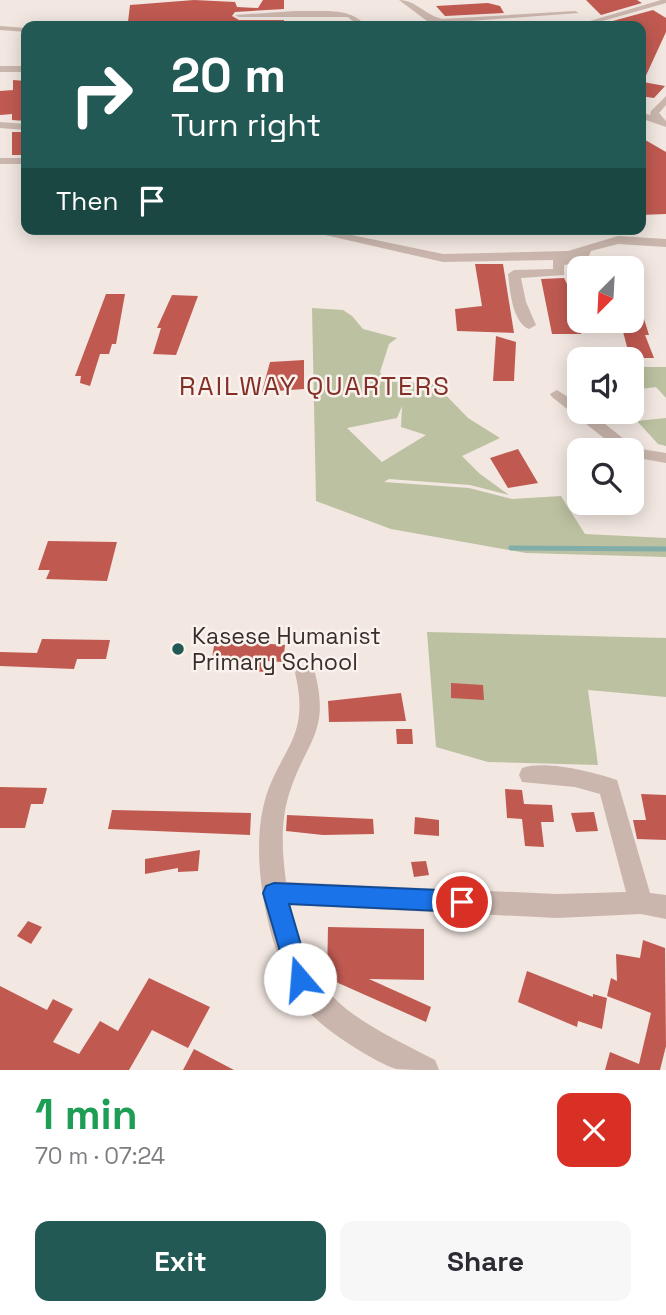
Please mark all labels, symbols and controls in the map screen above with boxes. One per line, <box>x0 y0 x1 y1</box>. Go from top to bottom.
text: 20 m <box>171 44 286 106</box>
icon: right <box>56 49 147 140</box>
text: Turn right <box>171 105 321 145</box>
icon: arrive <box>133 182 171 220</box>
text: Then <box>56 184 119 218</box>
north arrow <box>567 256 644 332</box>
map controls <box>567 256 644 515</box>
button: sound <box>567 347 644 424</box>
district label: RAILWAY QUARTERS <box>179 369 451 403</box>
button: search <box>567 438 644 515</box>
place label: Kasese Humanist Primary School <box>192 621 381 677</box>
marker: Kasese Humanist Primary School <box>170 641 186 657</box>
pin <box>432 872 492 932</box>
icon: arrive <box>443 883 481 921</box>
position arrow <box>263 942 337 1016</box>
text: 1 min <box>35 1088 138 1141</box>
button: close <box>557 1093 631 1167</box>
text: 70 m · 07:24 <box>35 1141 165 1171</box>
button: Exit <box>35 1221 326 1301</box>
button: Share <box>340 1221 631 1301</box>

